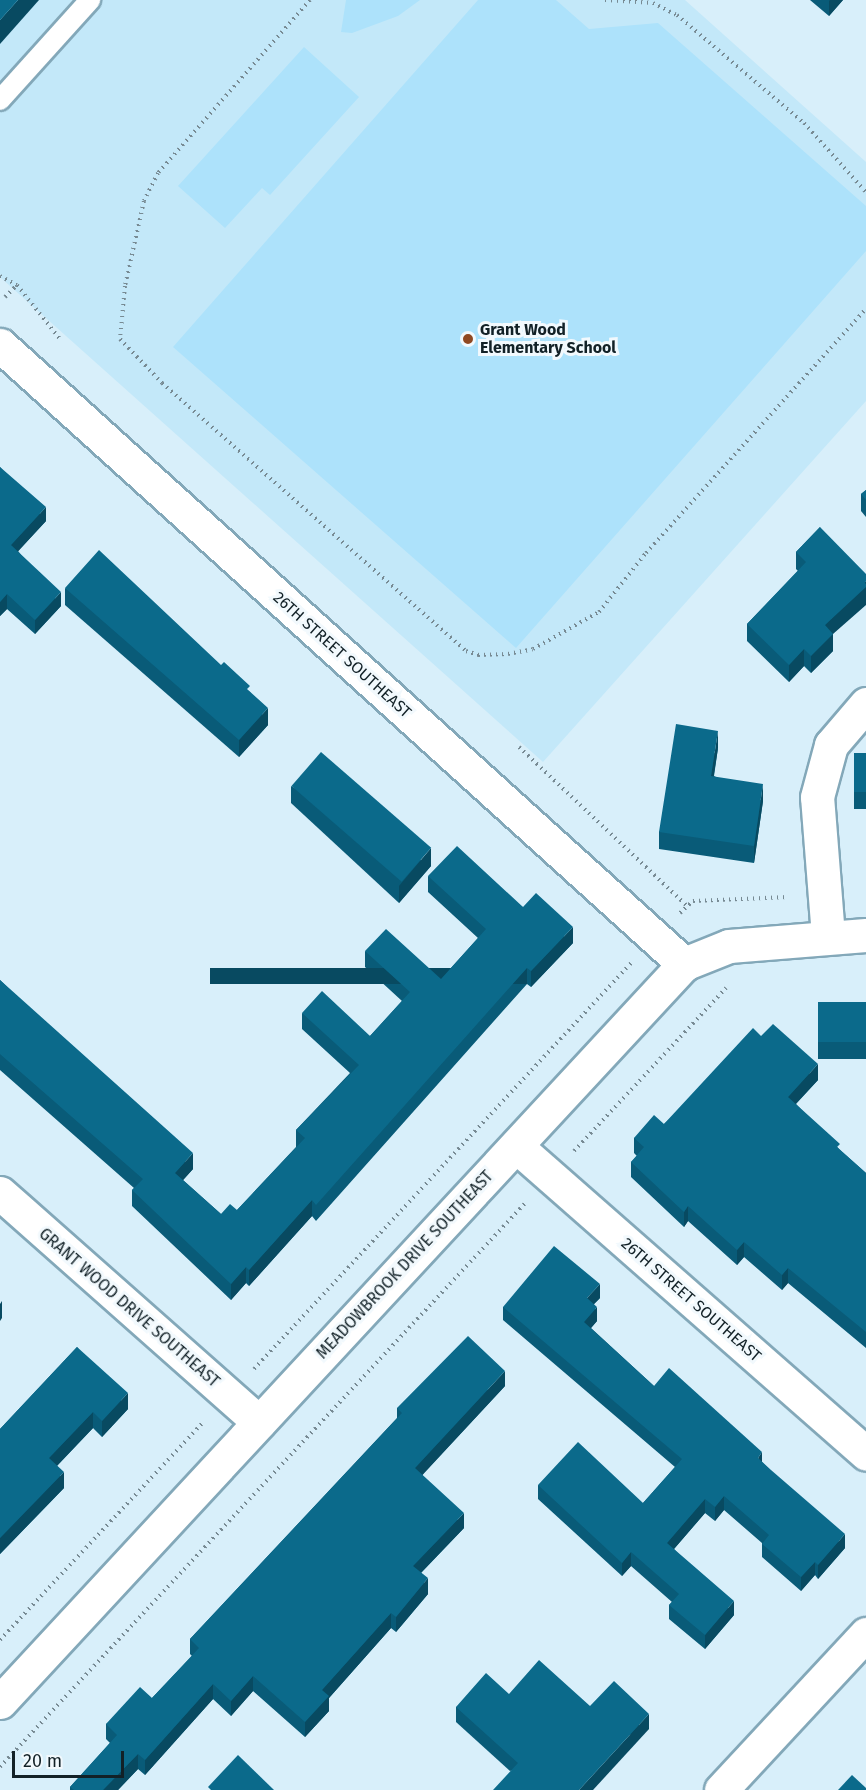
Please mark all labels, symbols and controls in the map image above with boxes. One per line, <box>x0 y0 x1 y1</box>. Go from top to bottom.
place label: Grant Wood Elementary School <box>480 320 616 358</box>
marker: Grant Wood Elementary School <box>461 332 475 346</box>
street label: 26TH STREET SOUTHEAST <box>269 588 415 722</box>
street label: MEADOWBROOK DRIVE SOUTHEAST <box>313 1167 497 1363</box>
street label: GRANT WOOD DRIVE SOUTHEAST <box>35 1224 223 1392</box>
street label: 26TH STREET SOUTHEAST <box>617 1234 765 1366</box>
scale bar <box>15 1739 128 1777</box>
text: 20 m <box>23 1750 62 1772</box>

